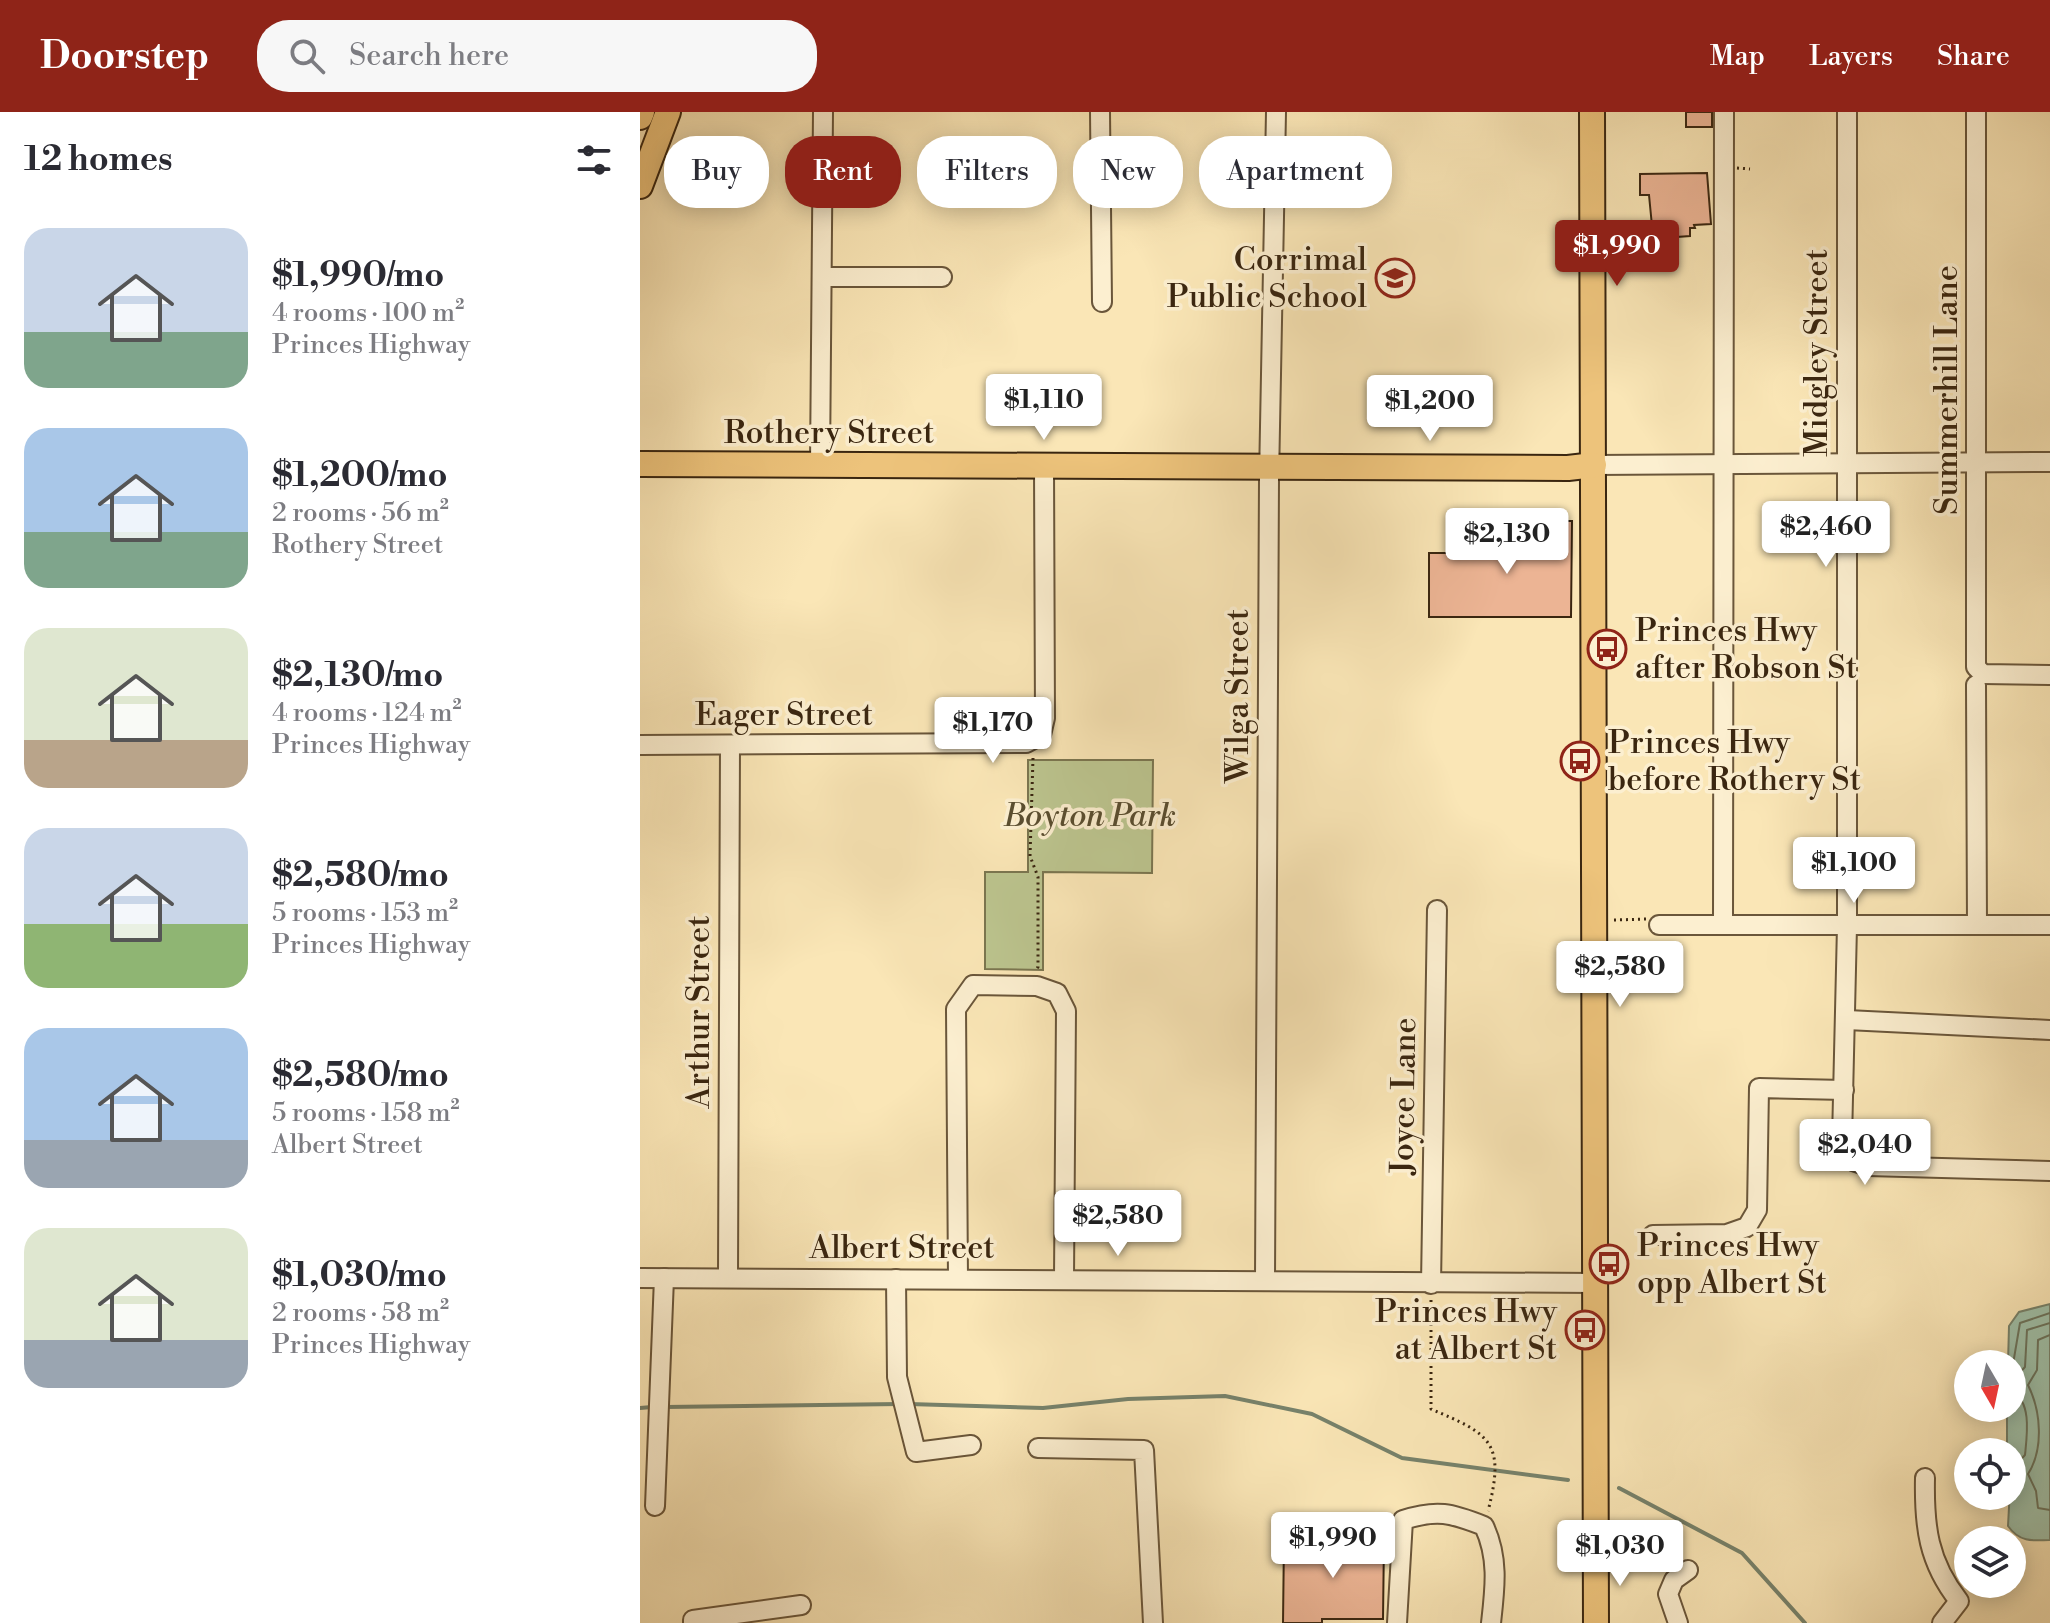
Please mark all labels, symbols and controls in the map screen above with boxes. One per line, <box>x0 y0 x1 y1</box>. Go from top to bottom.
search box <box>257 20 817 92</box>
text: Doorstep <box>40 33 209 80</box>
icon: search <box>285 34 329 78</box>
text: Search here <box>349 37 509 75</box>
text: Map <box>1710 39 1765 74</box>
text: Layers <box>1809 39 1893 74</box>
text: Share <box>1937 39 2010 74</box>
chip: Buy <box>664 136 769 208</box>
chip: Rent <box>785 136 901 208</box>
chip: Filters <box>917 136 1057 208</box>
chip: New <box>1073 136 1183 208</box>
chip: Apartment <box>1199 136 1392 208</box>
icon: filters <box>572 138 616 182</box>
text: 12 homes <box>24 139 173 181</box>
pin: $1,990 <box>1552 220 1682 288</box>
text: $1,990 <box>1573 230 1661 262</box>
place label: Corrimal Public School <box>1167 240 1368 317</box>
street label: Midgley Street <box>1797 249 1837 457</box>
text: $1,990/mo <box>272 255 444 297</box>
school or university icon: Corrimal Public School <box>1374 257 1416 299</box>
icon: home <box>88 260 184 356</box>
street label: Summerhill Lane <box>1927 265 1967 515</box>
text: 4 rooms · 100 m² <box>272 297 464 329</box>
text: Princes Highway <box>272 329 471 361</box>
pin: $1,110 <box>979 374 1109 442</box>
pin: $1,200 <box>1365 375 1495 443</box>
text: $1,110 <box>1004 384 1084 416</box>
text: $1,200 <box>1385 385 1475 417</box>
street label: Rothery Street <box>724 413 934 453</box>
text: $1,200/mo <box>272 455 448 497</box>
icon: home <box>88 460 184 556</box>
text: 2 rooms · 56 m² <box>272 497 449 529</box>
pin: $2,460 <box>1761 501 1891 569</box>
pin: $2,130 <box>1442 508 1572 576</box>
text: $2,460 <box>1780 511 1872 543</box>
text: $2,130 <box>1463 518 1551 550</box>
text: Rothery Street <box>272 529 443 561</box>
street label: Wilga Street <box>1218 609 1258 784</box>
place label: Princes Hwy after Robson St <box>1635 611 1857 688</box>
bus stop icon: Princes Hwy after Robson St <box>1586 628 1628 670</box>
text: $2,130/mo <box>272 655 443 697</box>
icon: home <box>88 660 184 756</box>
street label: Eager Street <box>695 695 873 735</box>
text: 4 rooms · 124 m² <box>272 697 462 729</box>
pin: $1,170 <box>928 697 1058 765</box>
text: $1,170 <box>953 707 1034 739</box>
place label: Princes Hwy before Rothery St <box>1608 723 1861 800</box>
text: Princes Highway <box>272 729 471 761</box>
bus stop icon: Princes Hwy before Rothery St <box>1559 740 1601 782</box>
park label: Boyton Park <box>1003 796 1176 836</box>
pin: $1,100 <box>1789 837 1919 905</box>
text: $1,100 <box>1811 847 1897 879</box>
text: $2,580/mo <box>272 855 449 897</box>
icon: home <box>88 860 184 956</box>
text: 5 rooms · 153 m² <box>272 897 458 929</box>
street label: Arthur Street <box>679 915 719 1110</box>
text: Princes Highway <box>272 929 471 961</box>
pin: $2,580 <box>1555 941 1685 1009</box>
text: $2,580 <box>1574 951 1666 983</box>
street label: Joyce Lane <box>1383 1017 1425 1176</box>
text: $2,580/mo <box>272 1055 449 1097</box>
icon: home <box>88 1060 184 1156</box>
text: 5 rooms · 158 m² <box>272 1097 460 1129</box>
pin: $2,040 <box>1800 1119 1930 1187</box>
text: Albert Street <box>272 1129 423 1161</box>
text: $2,040 <box>1818 1129 1912 1161</box>
pin: $2,580 <box>1053 1190 1183 1258</box>
text: $2,580 <box>1072 1200 1164 1232</box>
place label: Princes Hwy opp Albert St <box>1637 1226 1827 1303</box>
street label: Albert Street <box>808 1228 995 1268</box>
bus stop icon: Princes Hwy opp Albert St <box>1588 1243 1630 1285</box>
text: $1,030/mo <box>272 1255 447 1297</box>
icon: home <box>88 1260 184 1356</box>
place label: Princes Hwy at Albert St <box>1375 1292 1557 1369</box>
text: 2 rooms · 58 m² <box>272 1297 449 1329</box>
bus stop icon: Princes Hwy at Albert St <box>1564 1309 1606 1351</box>
text: Princes Highway <box>272 1329 471 1361</box>
north arrow <box>1954 1350 2026 1422</box>
map controls <box>1954 1350 2026 1598</box>
button: locate <box>1954 1438 2026 1510</box>
pin: $1,990 <box>1268 1512 1398 1580</box>
pin: $1,030 <box>1555 1520 1685 1588</box>
text: $1,990 <box>1289 1522 1377 1554</box>
button: layers <box>1954 1526 2026 1598</box>
text: $1,030 <box>1575 1530 1665 1562</box>

